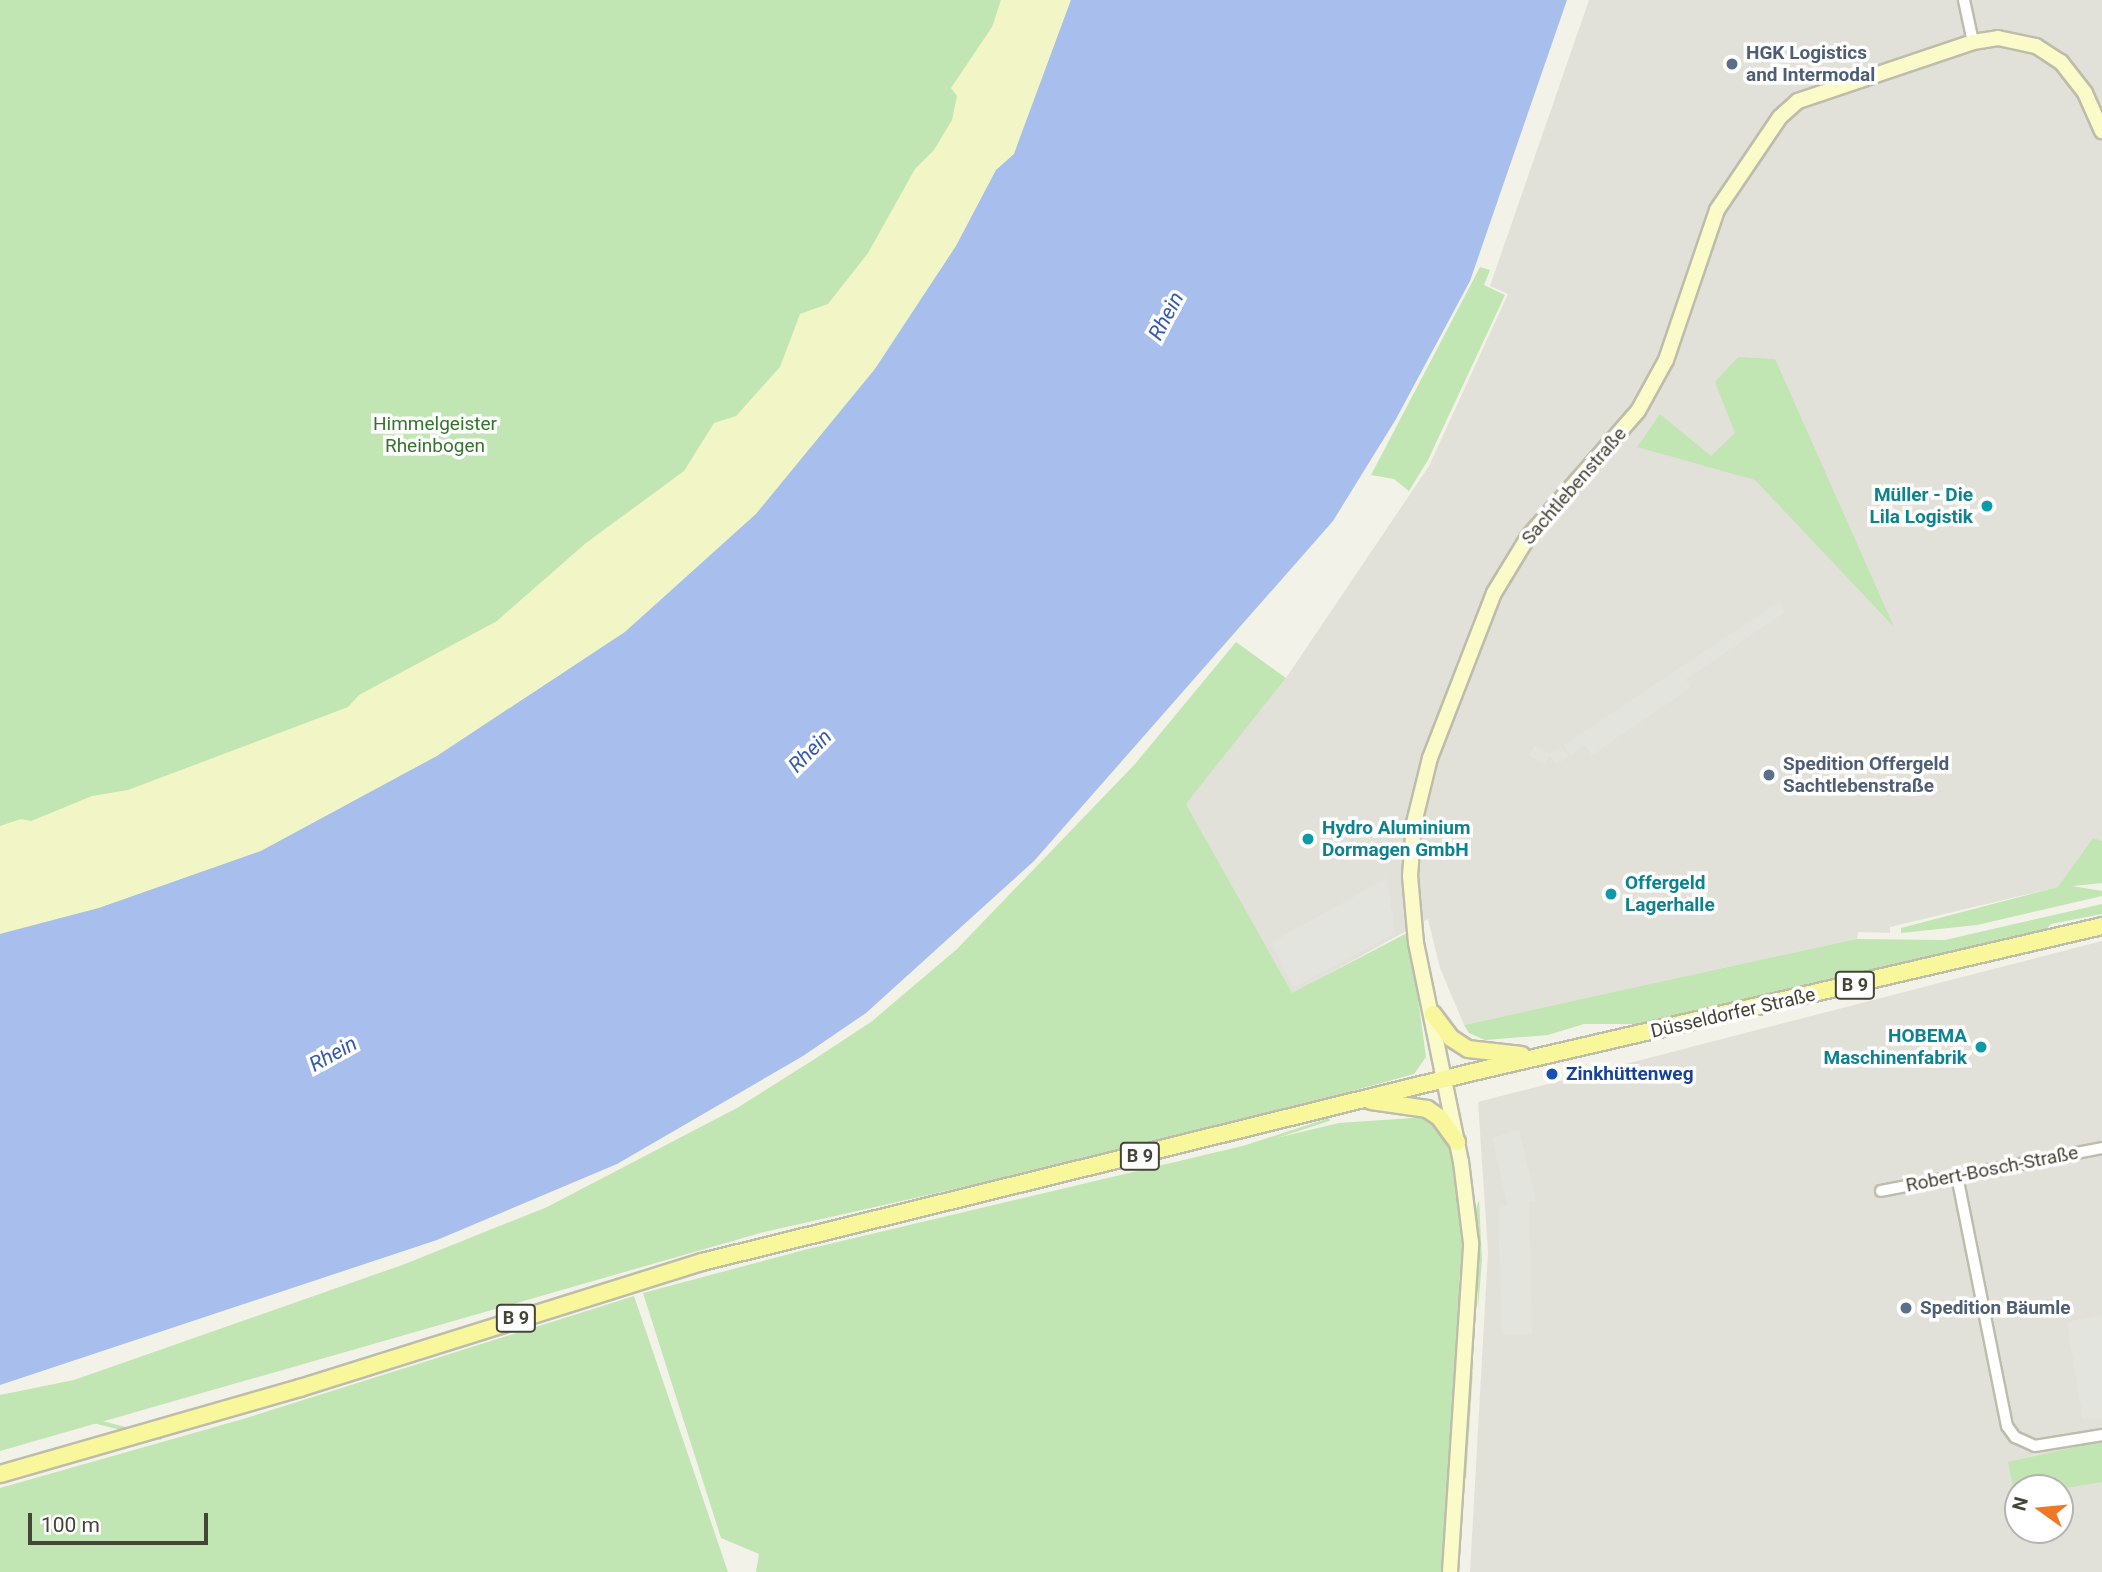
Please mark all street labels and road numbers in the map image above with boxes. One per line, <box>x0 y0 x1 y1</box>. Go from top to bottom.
street label: Sachtlebenstraße <box>1517 423 1631 549</box>
road number: B 9 <box>1834 970 1876 1000</box>
street label: Düsseldorfer Straße <box>1648 983 1818 1043</box>
street label: Robert-Bosch-Straße <box>1904 1141 2080 1197</box>
road number: B 9 <box>1119 1142 1161 1170</box>
road number: B 9 <box>495 1303 537 1332</box>

